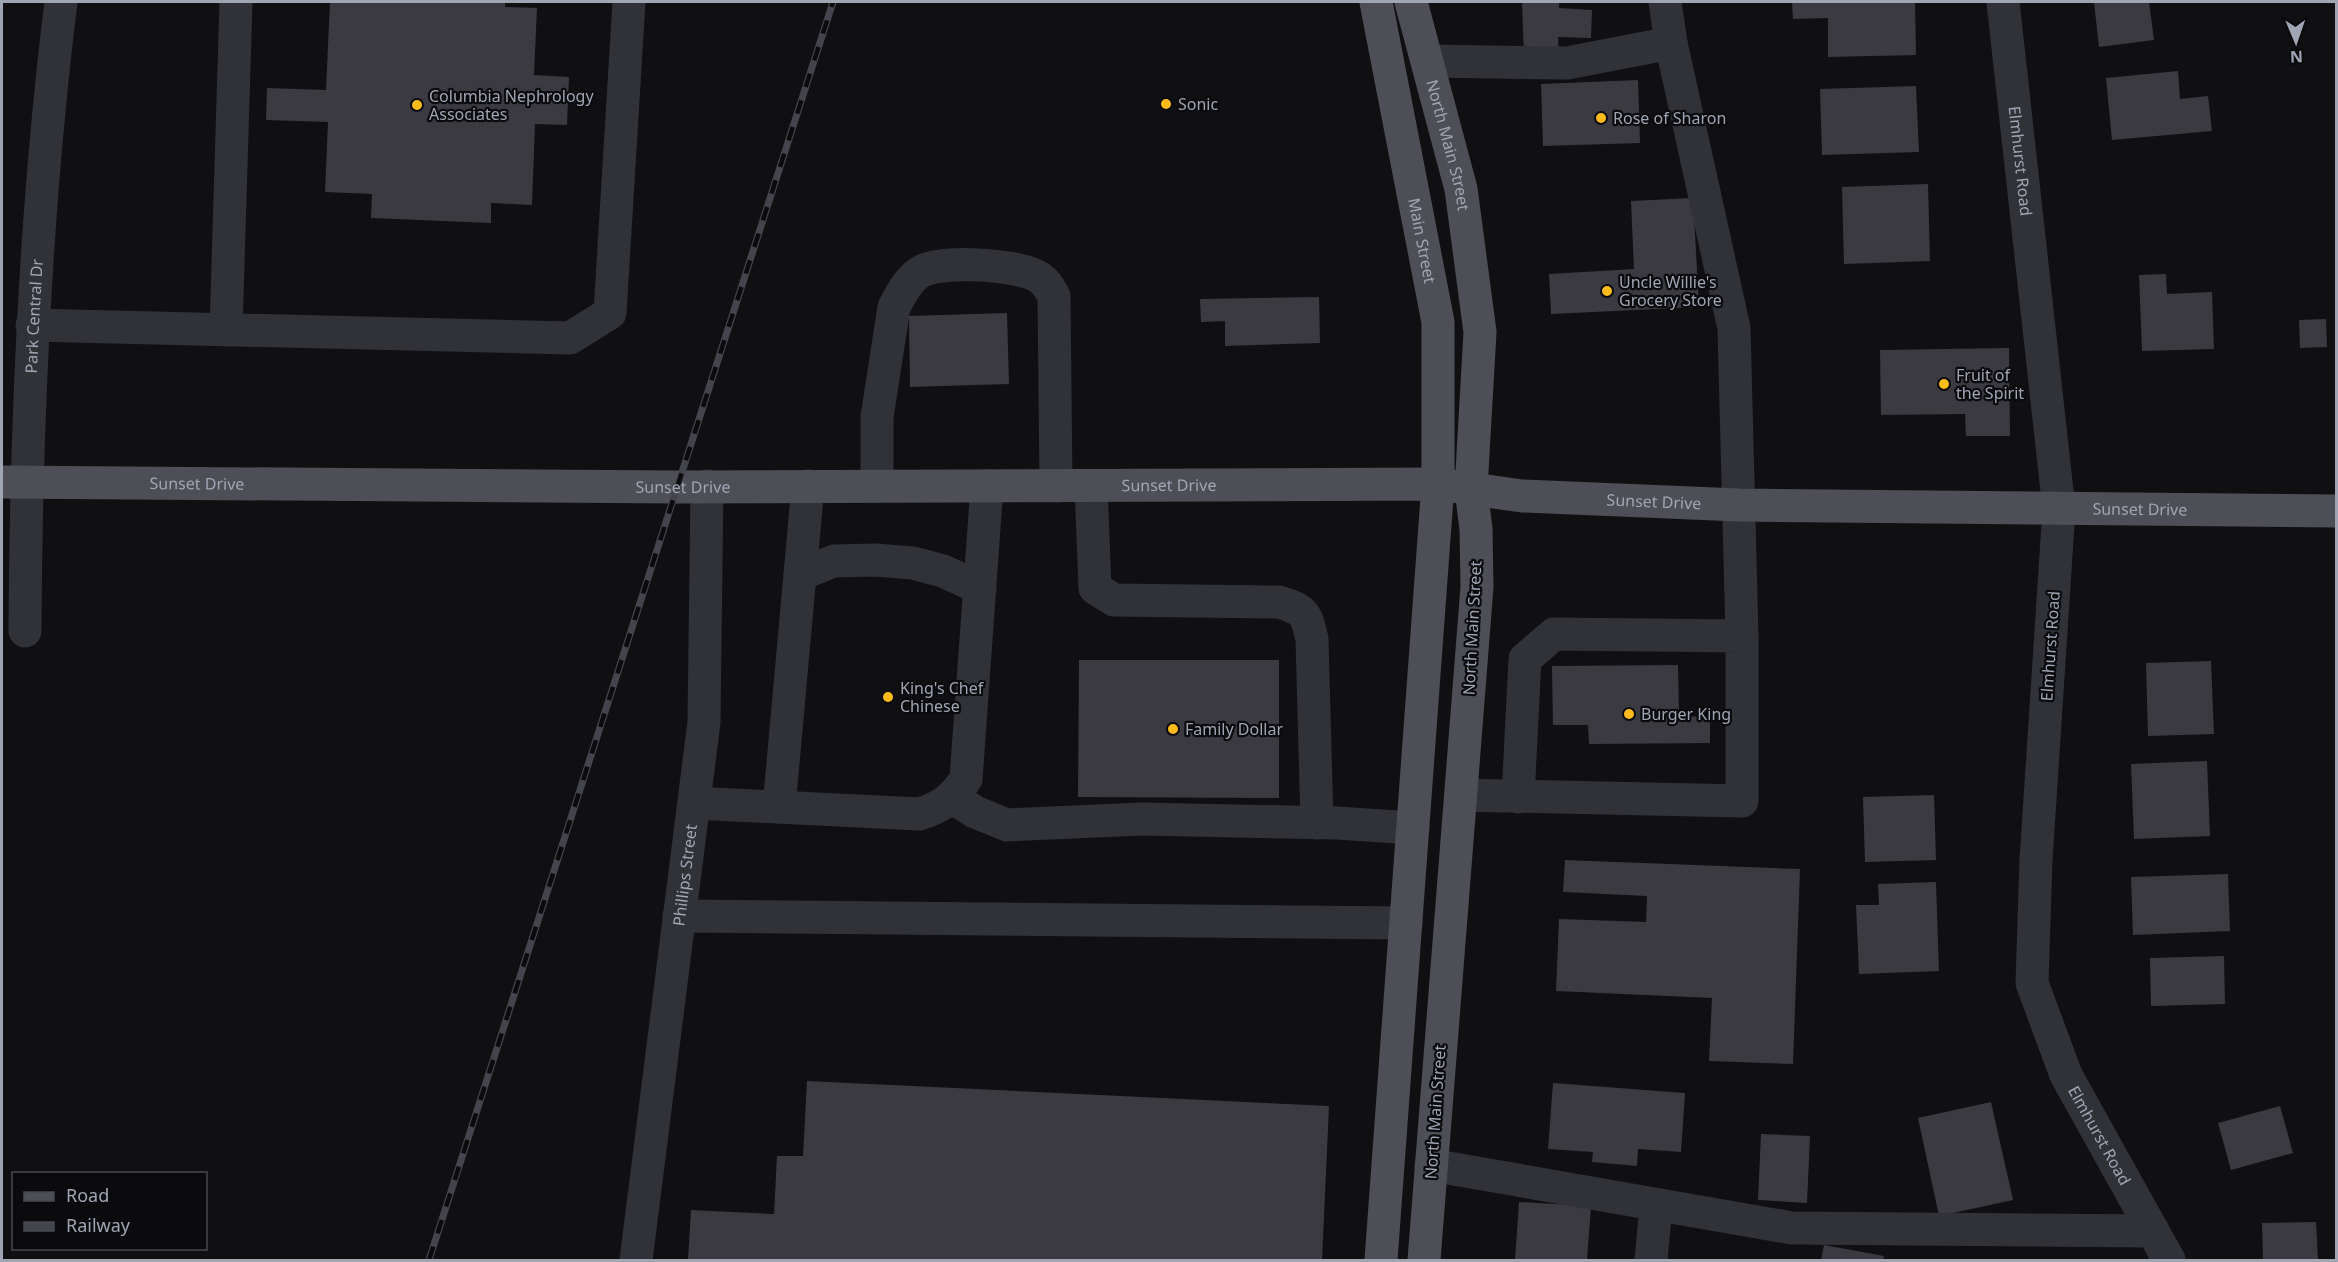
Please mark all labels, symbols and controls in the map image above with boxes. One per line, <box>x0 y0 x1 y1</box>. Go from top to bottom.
north arrow <box>2266 12 2326 72</box>
text: N <box>2290 46 2303 68</box>
street label: North Main Street <box>1421 77 1475 212</box>
place label: Columbia Nephrology Associates <box>429 85 594 125</box>
place label: Sonic <box>1178 93 1218 115</box>
marker: Sonic <box>1159 97 1173 111</box>
marker: Columbia Nephrology Associates <box>410 98 424 112</box>
street label: Elmhurst Road <box>2004 105 2038 217</box>
place label: Rose of Sharon <box>1613 107 1726 129</box>
marker: Rose of Sharon <box>1594 111 1608 125</box>
street label: Main Street <box>1403 196 1441 285</box>
street label: Park Central Dr <box>20 258 48 374</box>
place label: Uncle Willie's Grocery Store <box>1619 271 1722 311</box>
marker: Uncle Willie's Grocery Store <box>1600 284 1614 298</box>
place label: Fruit of the Spirit <box>1956 364 2024 404</box>
marker: Fruit of the Spirit <box>1937 377 1951 391</box>
street label: Sunset Drive <box>149 472 244 495</box>
street label: Sunset Drive <box>1122 474 1216 496</box>
street label: Sunset Drive <box>635 476 730 498</box>
street label: Sunset Drive <box>1606 489 1702 514</box>
street label: Sunset Drive <box>2092 498 2187 521</box>
street label: North Main Street <box>1457 560 1487 696</box>
street label: Elmhurst Road <box>2035 590 2065 702</box>
place label: King's Chef Chinese <box>900 677 985 717</box>
marker: King's Chef Chinese <box>881 690 895 704</box>
place label: Burger King <box>1641 703 1731 725</box>
marker: Burger King <box>1622 707 1636 721</box>
place label: Family Dollar <box>1185 718 1283 740</box>
marker: Family Dollar <box>1166 722 1180 736</box>
street label: Phillips Street <box>667 823 702 927</box>
street label: North Main Street <box>1419 1044 1451 1180</box>
street label: Elmhurst Road <box>2063 1082 2136 1189</box>
legend <box>12 1172 207 1250</box>
text: Road <box>66 1183 109 1207</box>
text: Railway <box>66 1213 131 1237</box>

